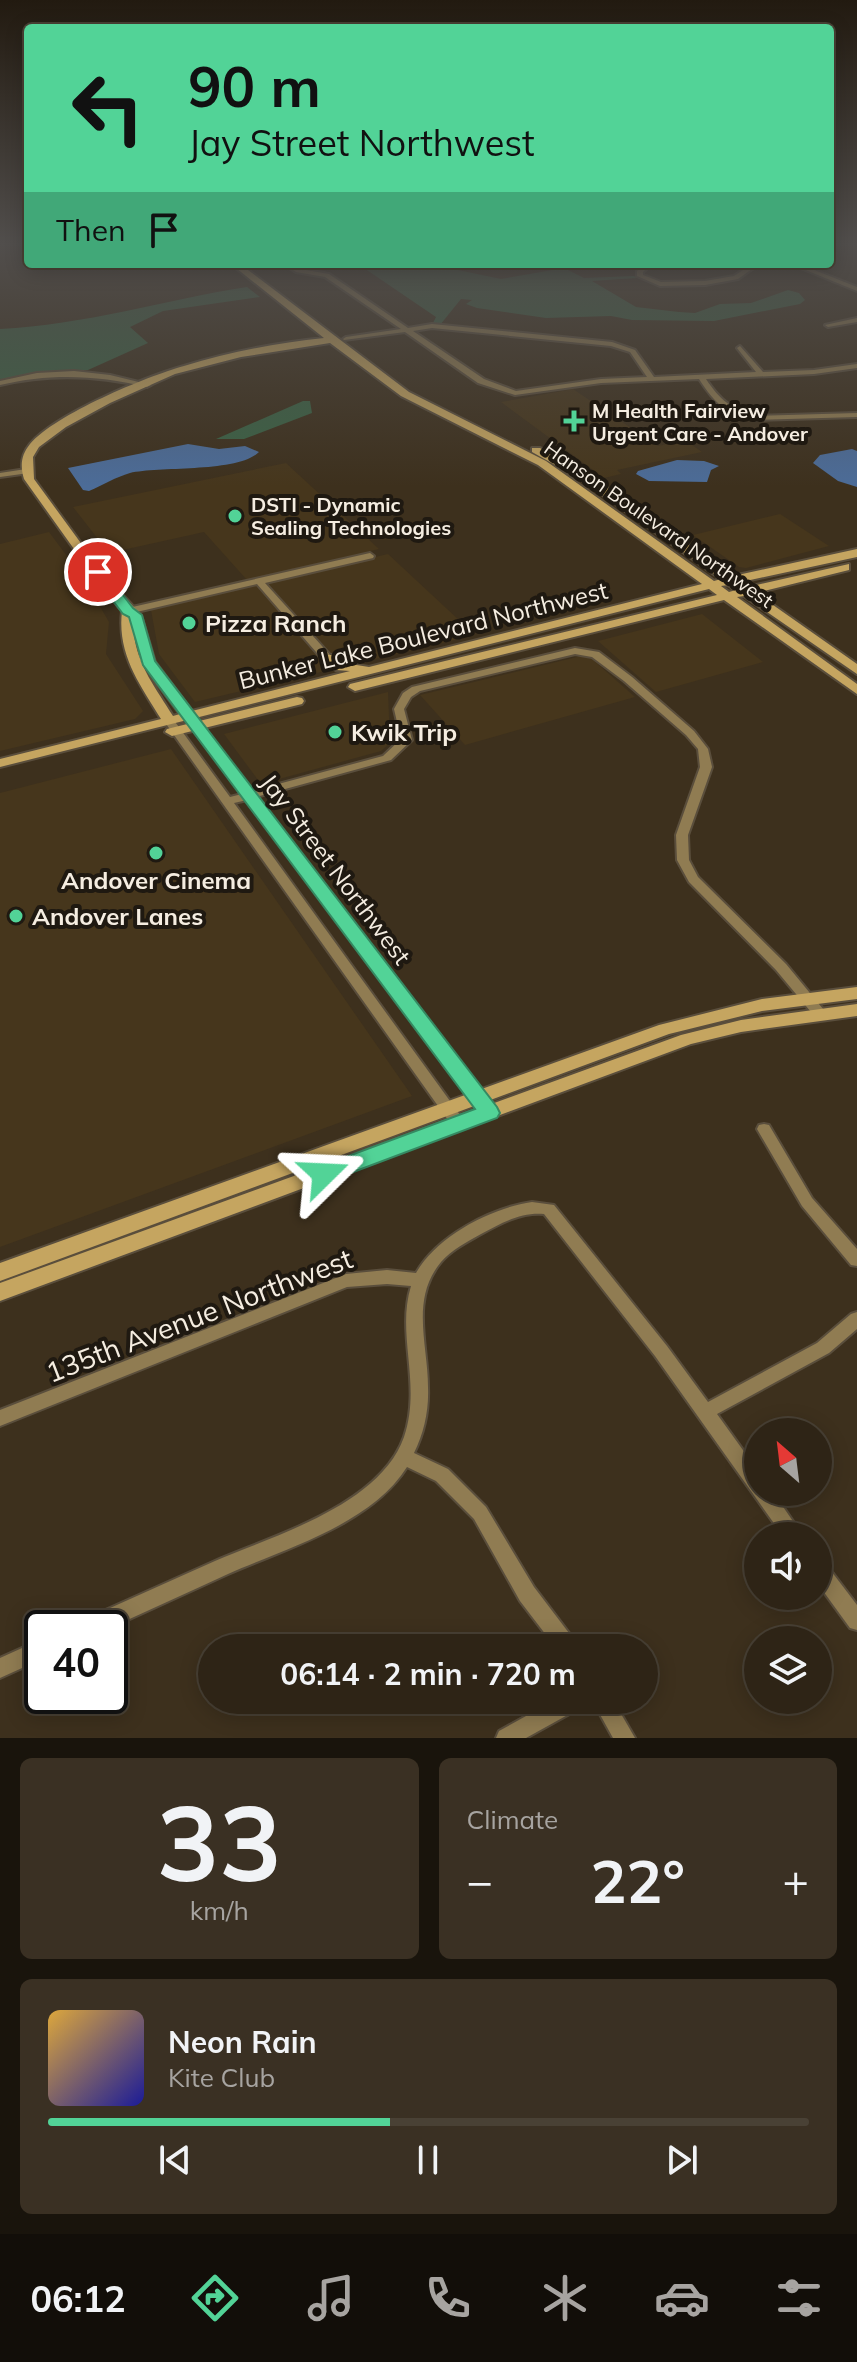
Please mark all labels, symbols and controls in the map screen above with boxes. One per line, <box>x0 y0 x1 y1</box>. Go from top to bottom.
text: 90 m <box>188 51 321 121</box>
icon: left <box>56 56 160 160</box>
text: Jay Street Northwest <box>188 120 535 165</box>
icon: arrive <box>142 208 186 252</box>
text: Then <box>56 211 126 249</box>
place label: M Health Fairview Urgent Care - Andover <box>592 398 808 446</box>
marker: M Health Fairview Urgent Care - Andover <box>563 410 585 432</box>
street label: Hanson Boulevard Northwest <box>540 435 778 613</box>
place label: DSTI - Dynamic Sealing Technologies <box>251 492 451 540</box>
marker: DSTI - Dynamic Sealing Technologies <box>226 507 244 525</box>
pin <box>64 538 132 606</box>
icon: arrive <box>76 550 120 594</box>
street label: Bunker Lake Boulevard Northwest <box>235 575 611 695</box>
place label: Pizza Ranch <box>205 608 346 638</box>
marker: Pizza Ranch <box>180 614 198 632</box>
place label: Kwik Trip <box>351 717 457 747</box>
marker: Kwik Trip <box>326 723 344 741</box>
street label: Jay Street Northwest <box>254 768 418 970</box>
marker: Andover Cinema <box>147 844 165 862</box>
place label: Andover Cinema <box>61 865 251 895</box>
place label: Andover Lanes <box>32 901 203 931</box>
marker: Andover Lanes <box>7 907 25 925</box>
position arrow <box>282 1132 366 1216</box>
street label: 135th Avenue Northwest <box>41 1240 357 1390</box>
north arrow <box>744 1418 832 1506</box>
map controls <box>744 1418 832 1714</box>
button: sound <box>744 1522 832 1610</box>
speed limit sign: 40 <box>24 1610 128 1714</box>
button: layers <box>744 1626 832 1714</box>
text: 06:14 · 2 min · 720 m <box>280 1655 576 1693</box>
text: 33 <box>157 1776 282 1907</box>
text: Climate <box>467 1803 558 1836</box>
text: 22° <box>590 1843 685 1918</box>
text: − <box>467 1853 493 1908</box>
text: + <box>783 1853 809 1908</box>
text: km/h <box>190 1894 249 1927</box>
text: Neon Rain <box>168 2023 317 2061</box>
text: Kite Club <box>168 2061 275 2094</box>
icon: previous <box>153 2138 197 2182</box>
icon: pause <box>406 2138 450 2182</box>
icon: next <box>660 2138 704 2182</box>
icon: directions <box>187 2270 243 2326</box>
icon: music <box>303 2270 359 2326</box>
icon: phone <box>420 2270 476 2326</box>
icon: climate <box>537 2270 593 2326</box>
icon: car <box>654 2270 710 2326</box>
icon: filters <box>771 2270 827 2326</box>
text: 06:12 <box>30 2276 126 2321</box>

